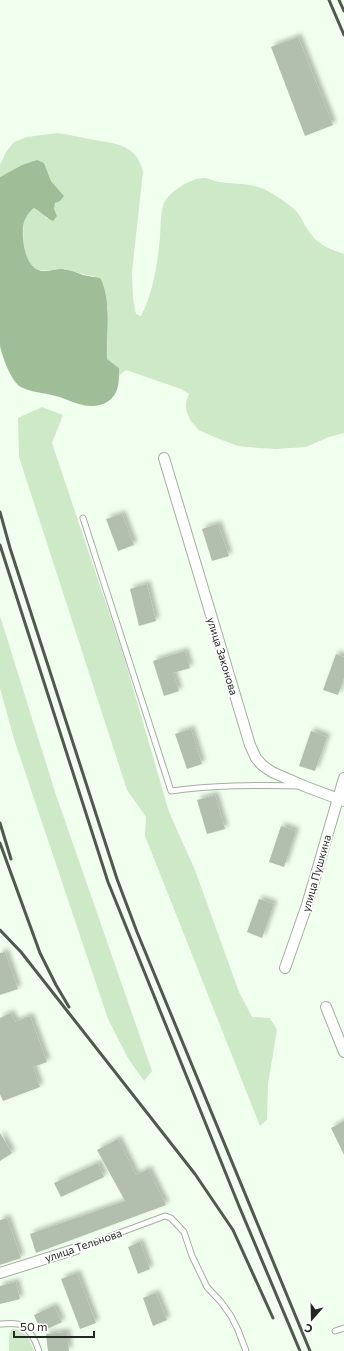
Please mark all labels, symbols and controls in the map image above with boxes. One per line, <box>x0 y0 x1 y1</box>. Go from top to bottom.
street label: улица Законова <box>205 615 241 697</box>
street label: улица Пушкина <box>299 833 333 913</box>
street label: улица Тельнова <box>43 1226 123 1264</box>
north arrow <box>292 1299 332 1339</box>
scale bar <box>14 1313 94 1339</box>
text: 50 m <box>20 1319 48 1333</box>
text: С <box>302 1321 314 1336</box>

